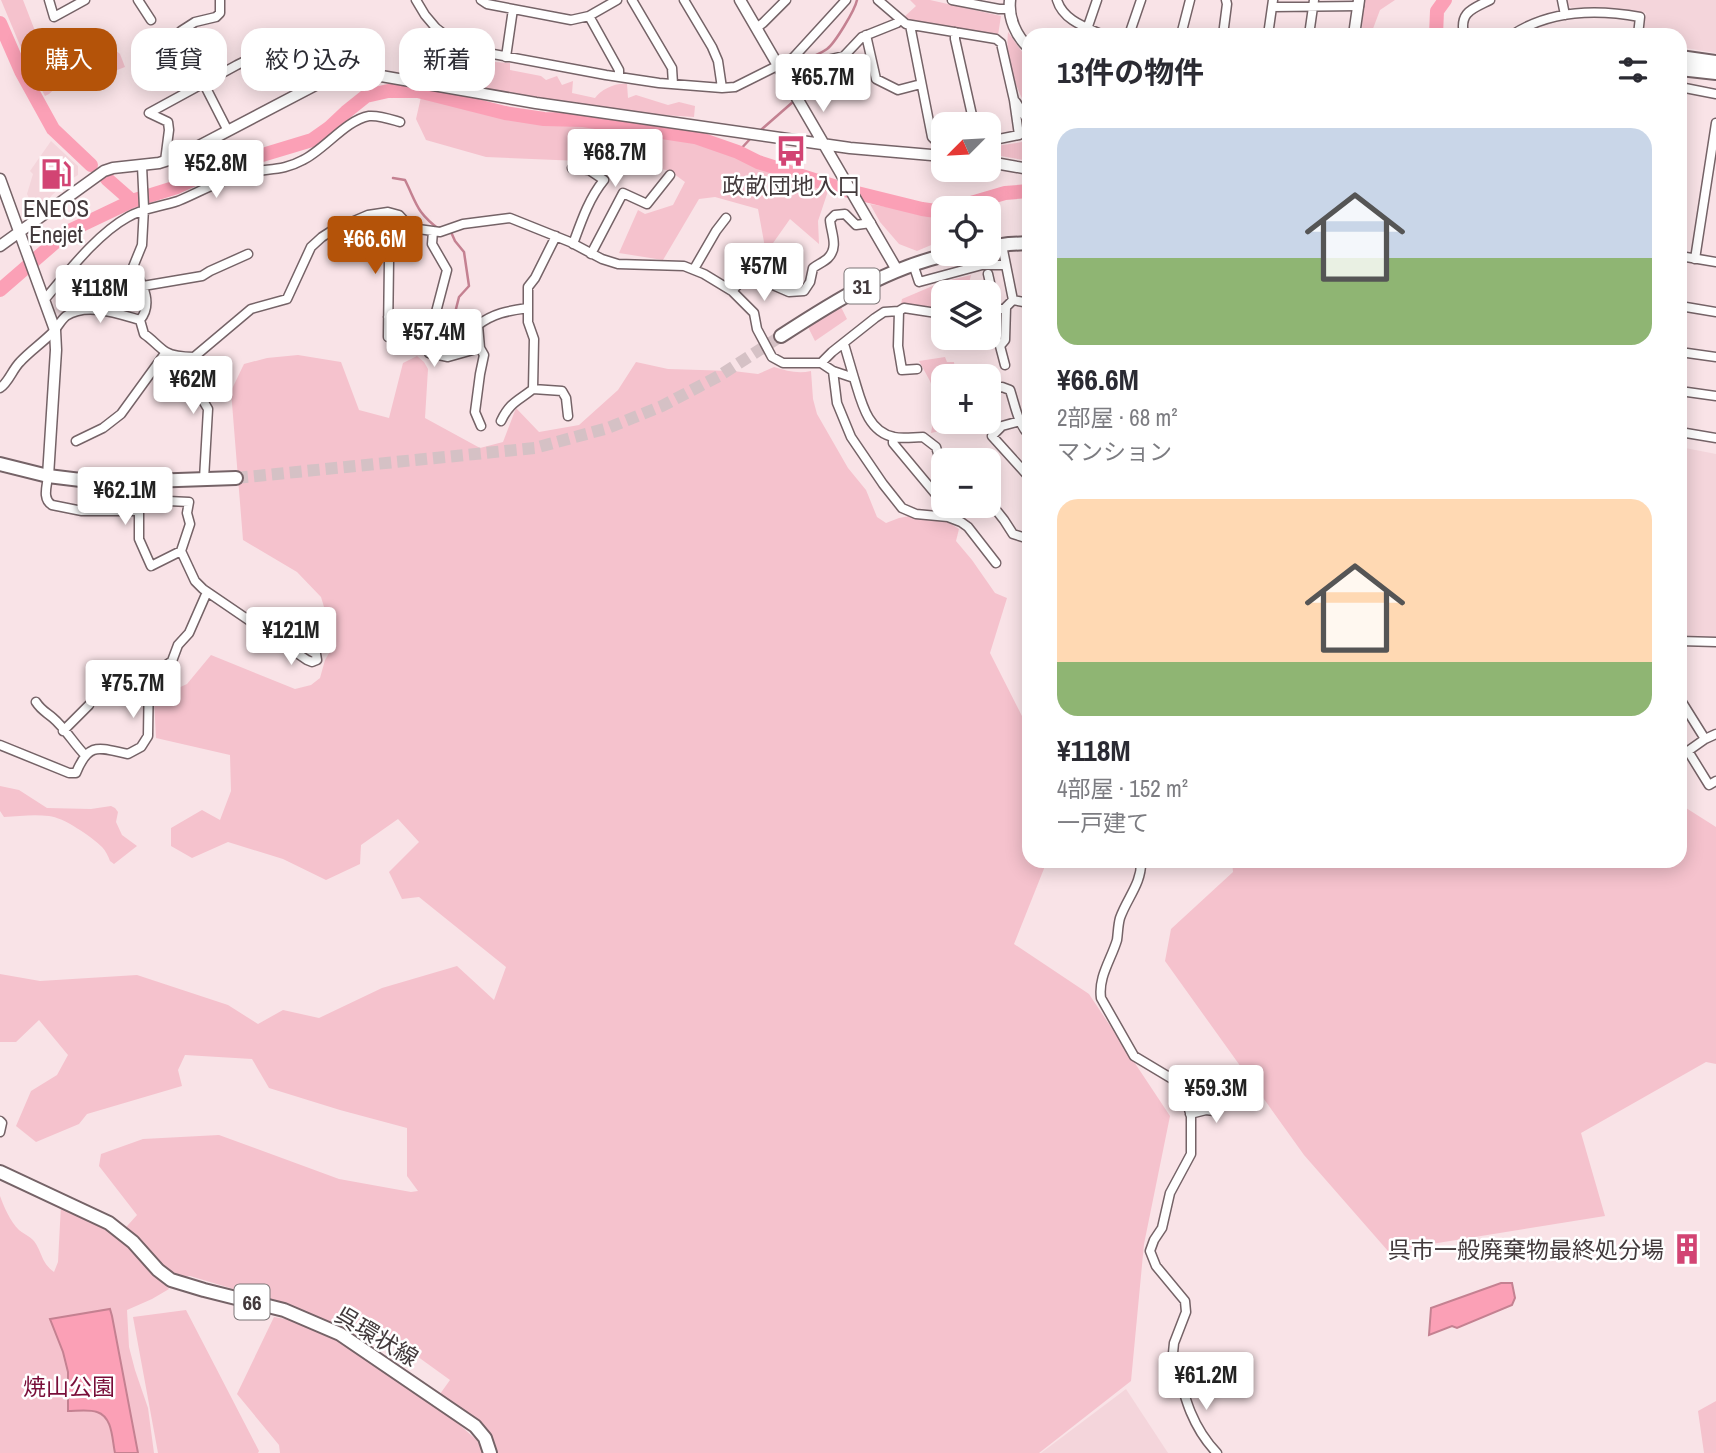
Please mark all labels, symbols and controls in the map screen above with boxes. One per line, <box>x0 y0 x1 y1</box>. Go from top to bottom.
chip: 購入 <box>21 28 117 91</box>
chip: 賃貸 <box>131 28 227 91</box>
chip: 絞り込み <box>241 28 385 91</box>
chip: 新着 <box>399 28 495 91</box>
icon: filters <box>1614 51 1652 89</box>
text: 13件の物件 <box>1057 52 1204 92</box>
pin: ¥65.7M <box>766 54 880 114</box>
text: ¥65.7M <box>792 61 854 92</box>
north arrow <box>931 112 1001 182</box>
map controls <box>931 112 1001 518</box>
pin: ¥68.7M <box>558 130 672 189</box>
bus stop icon: 政畝団地入口 <box>774 134 808 168</box>
text: ¥68.7M <box>584 136 646 167</box>
pin: ¥52.8M <box>159 140 273 200</box>
text: ¥52.8M <box>185 147 247 178</box>
fuel station icon: ENEOS Enejet <box>39 157 73 191</box>
place label: 政畝団地入口 <box>722 170 860 201</box>
icon: home <box>1292 174 1418 300</box>
place label: ENEOS Enejet <box>23 193 89 250</box>
button: locate <box>931 196 1001 266</box>
pin: ¥66.6M <box>318 216 432 276</box>
text: ¥66.6M <box>344 223 406 254</box>
pin: ¥57M <box>723 244 805 303</box>
text: ¥57M <box>740 250 788 281</box>
pin: ¥118M <box>51 266 149 325</box>
road number: 31 <box>844 268 880 304</box>
text: ¥118M <box>72 272 128 303</box>
button: layers <box>931 280 1001 350</box>
pin: ¥57.4M <box>377 310 491 369</box>
text: ¥57.4M <box>403 316 465 347</box>
pin: ¥62M <box>152 356 234 416</box>
text: ¥66.6M <box>1057 359 1139 399</box>
text: ¥62M <box>169 363 217 394</box>
button: + <box>931 364 1001 434</box>
text: 2部屋 · 68 m² <box>1057 402 1177 433</box>
text: マンション <box>1057 436 1172 467</box>
button: − <box>931 448 1001 518</box>
pin: ¥62.1M <box>68 468 182 527</box>
text: ¥62.1M <box>94 474 156 505</box>
icon: home <box>1292 545 1418 671</box>
pin: ¥121M <box>242 608 340 667</box>
text: ¥121M <box>262 614 320 645</box>
pin: ¥75.7M <box>76 660 190 720</box>
text: ¥75.7M <box>102 667 164 698</box>
text: ¥118M <box>1057 730 1131 770</box>
text: 4部屋 · 152 m² <box>1057 773 1188 804</box>
text: 一戸建て <box>1057 807 1149 838</box>
pin: ¥59.3M <box>1159 1066 1273 1125</box>
text: ¥59.3M <box>1185 1072 1247 1103</box>
building icon: 呉市一般廃棄物最終処分場 <box>1670 1232 1704 1266</box>
place label: 呉市一般廃棄物最終処分場 <box>1388 1234 1664 1265</box>
road number: 66 <box>234 1284 270 1320</box>
street label: 呉環状線 <box>330 1299 424 1373</box>
pin: ¥61.2M <box>1149 1352 1263 1412</box>
text: ¥61.2M <box>1175 1359 1237 1390</box>
park label: 焼山公園 <box>23 1371 115 1402</box>

